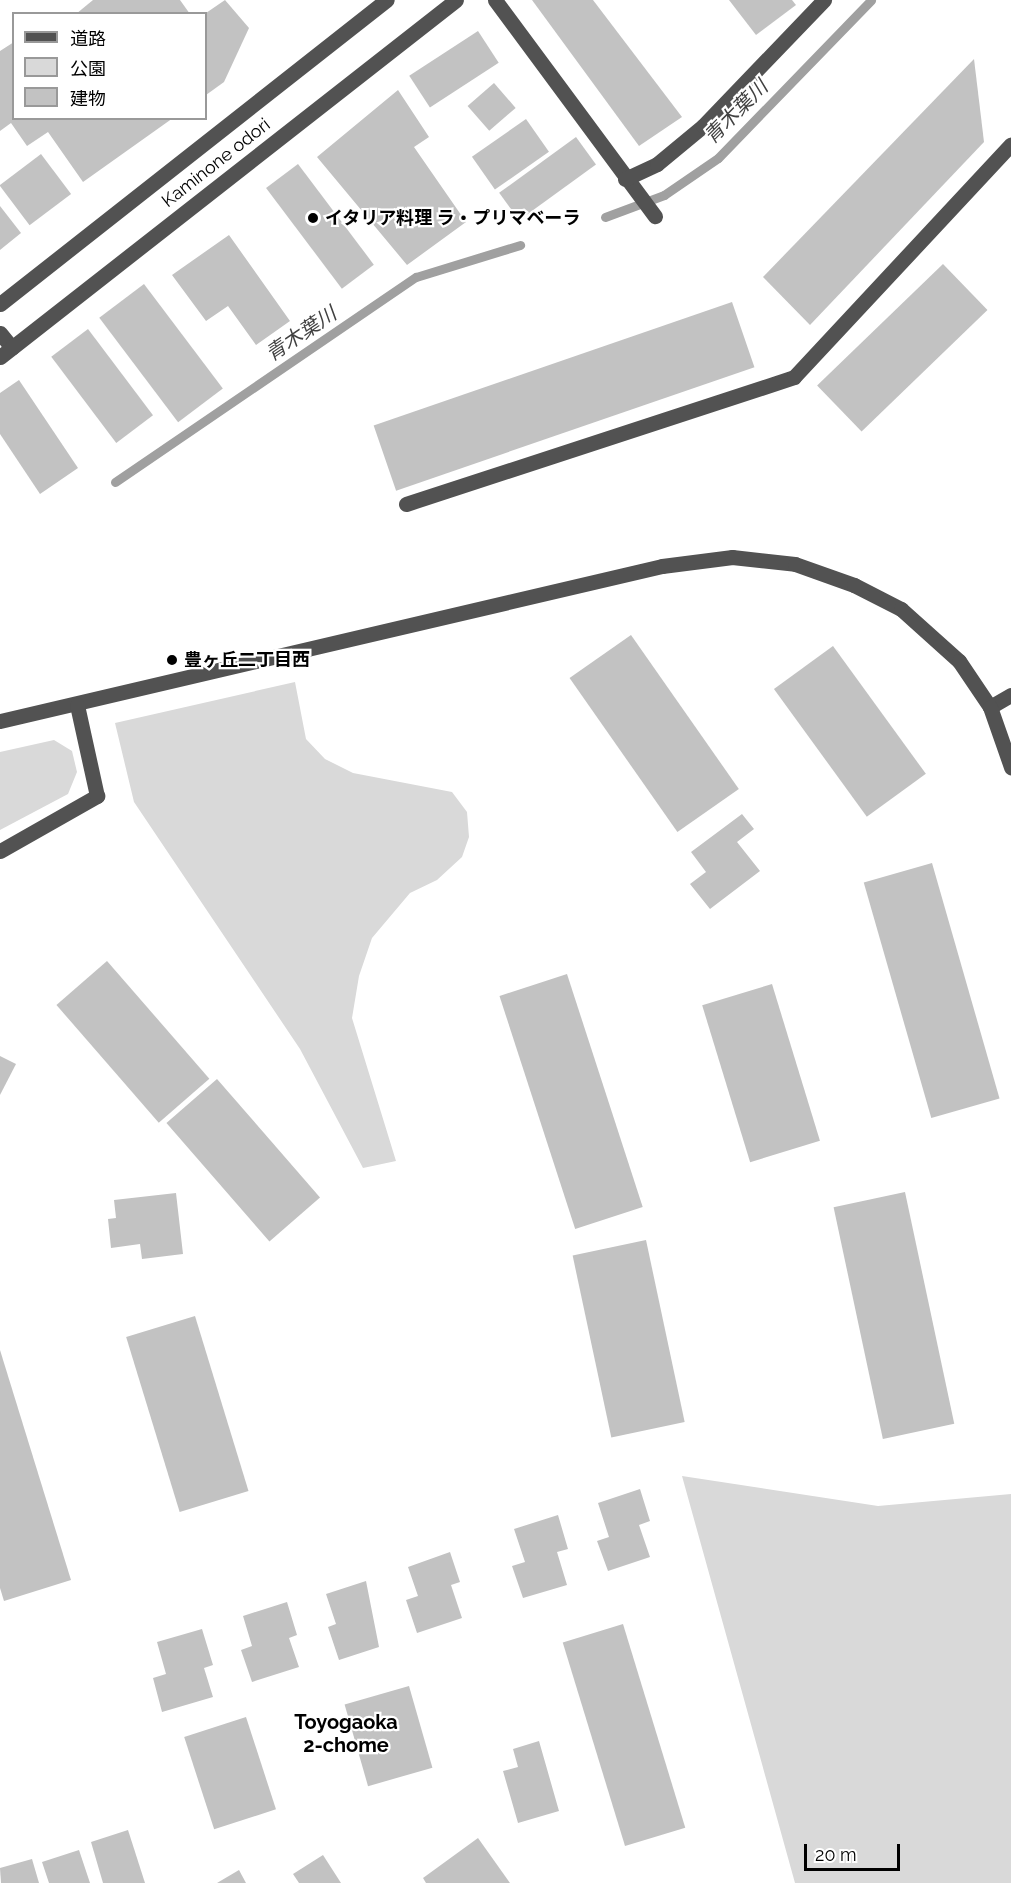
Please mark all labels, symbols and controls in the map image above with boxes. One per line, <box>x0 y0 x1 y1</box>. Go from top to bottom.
legend <box>12 12 207 120</box>
text: 道路 <box>70 28 106 49</box>
text: 公園 <box>70 58 106 79</box>
water label: 青木葉川 <box>699 75 773 149</box>
text: 建物 <box>70 88 106 109</box>
street label: Kaminone odori <box>158 114 274 212</box>
place label: イタリア料理 ラ・プリマベーラ <box>325 207 581 229</box>
marker: イタリア料理 ラ・プリマベーラ <box>306 211 320 225</box>
water label: 青木葉川 <box>261 302 341 366</box>
place label: 豊ヶ丘二丁目西 <box>184 649 310 671</box>
marker: 豊ヶ丘二丁目西 <box>165 653 179 667</box>
district label: Toyogaoka 2-chome <box>294 1710 398 1757</box>
scale bar <box>807 1832 903 1870</box>
text: 20 m <box>815 1844 857 1865</box>

